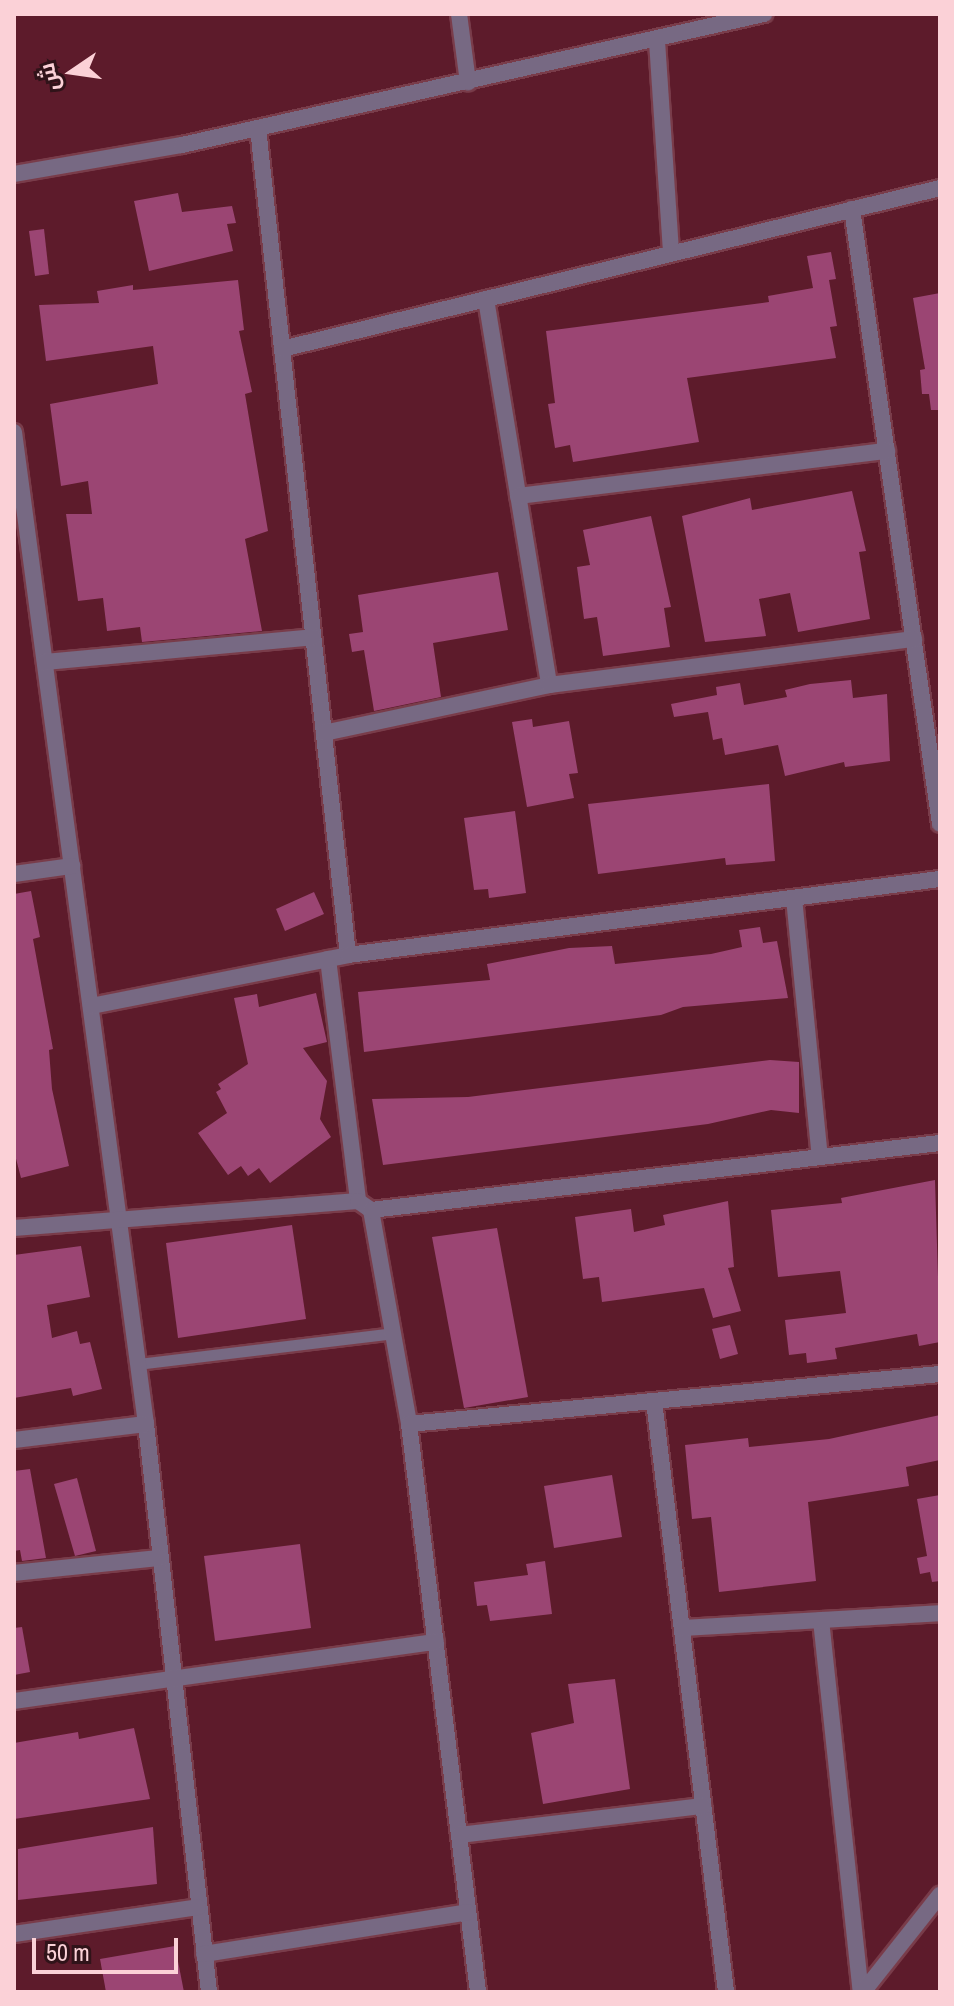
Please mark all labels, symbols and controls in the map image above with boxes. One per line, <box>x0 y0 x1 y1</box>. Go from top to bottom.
north arrow <box>32 32 112 112</box>
text: ش <box>31 60 66 95</box>
scale bar <box>36 1922 182 1972</box>
text: 50 m <box>46 1936 90 1968</box>

